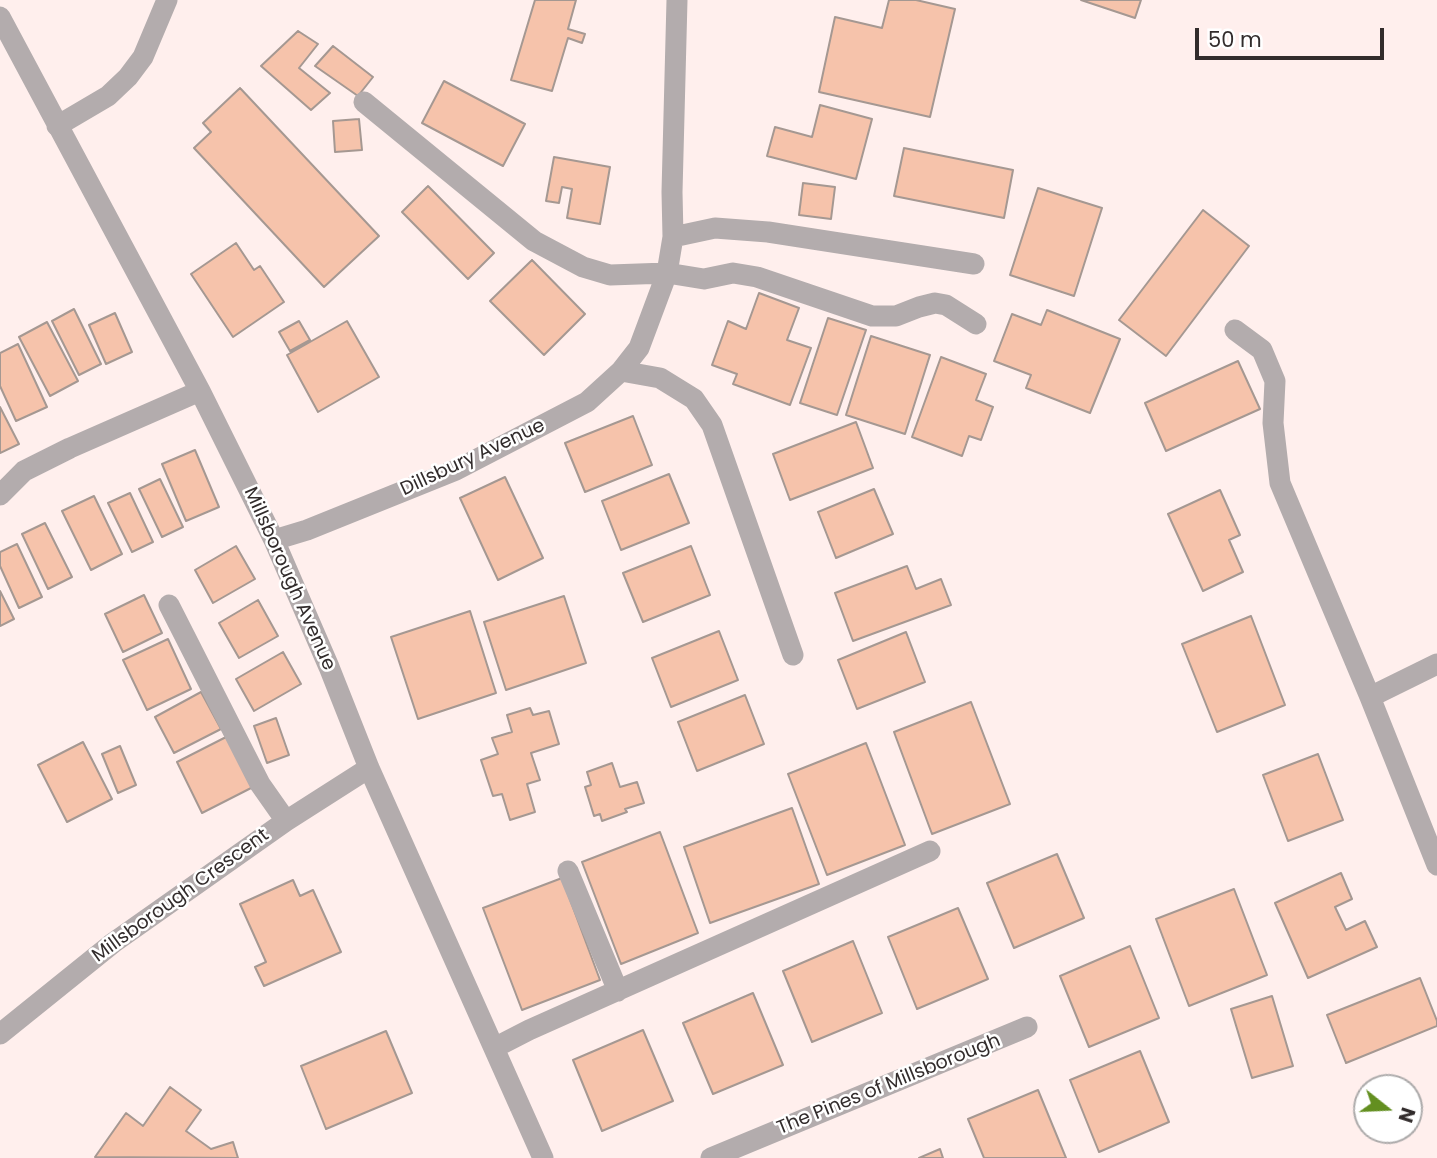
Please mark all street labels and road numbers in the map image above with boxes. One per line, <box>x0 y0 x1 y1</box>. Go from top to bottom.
street label: Dillsbury Avenue <box>397 415 549 501</box>
street label: Millsborough Avenue <box>238 484 340 674</box>
street label: Millsborough Crescent <box>88 824 274 968</box>
street label: The Pines of Millsborough <box>774 1030 1004 1140</box>

